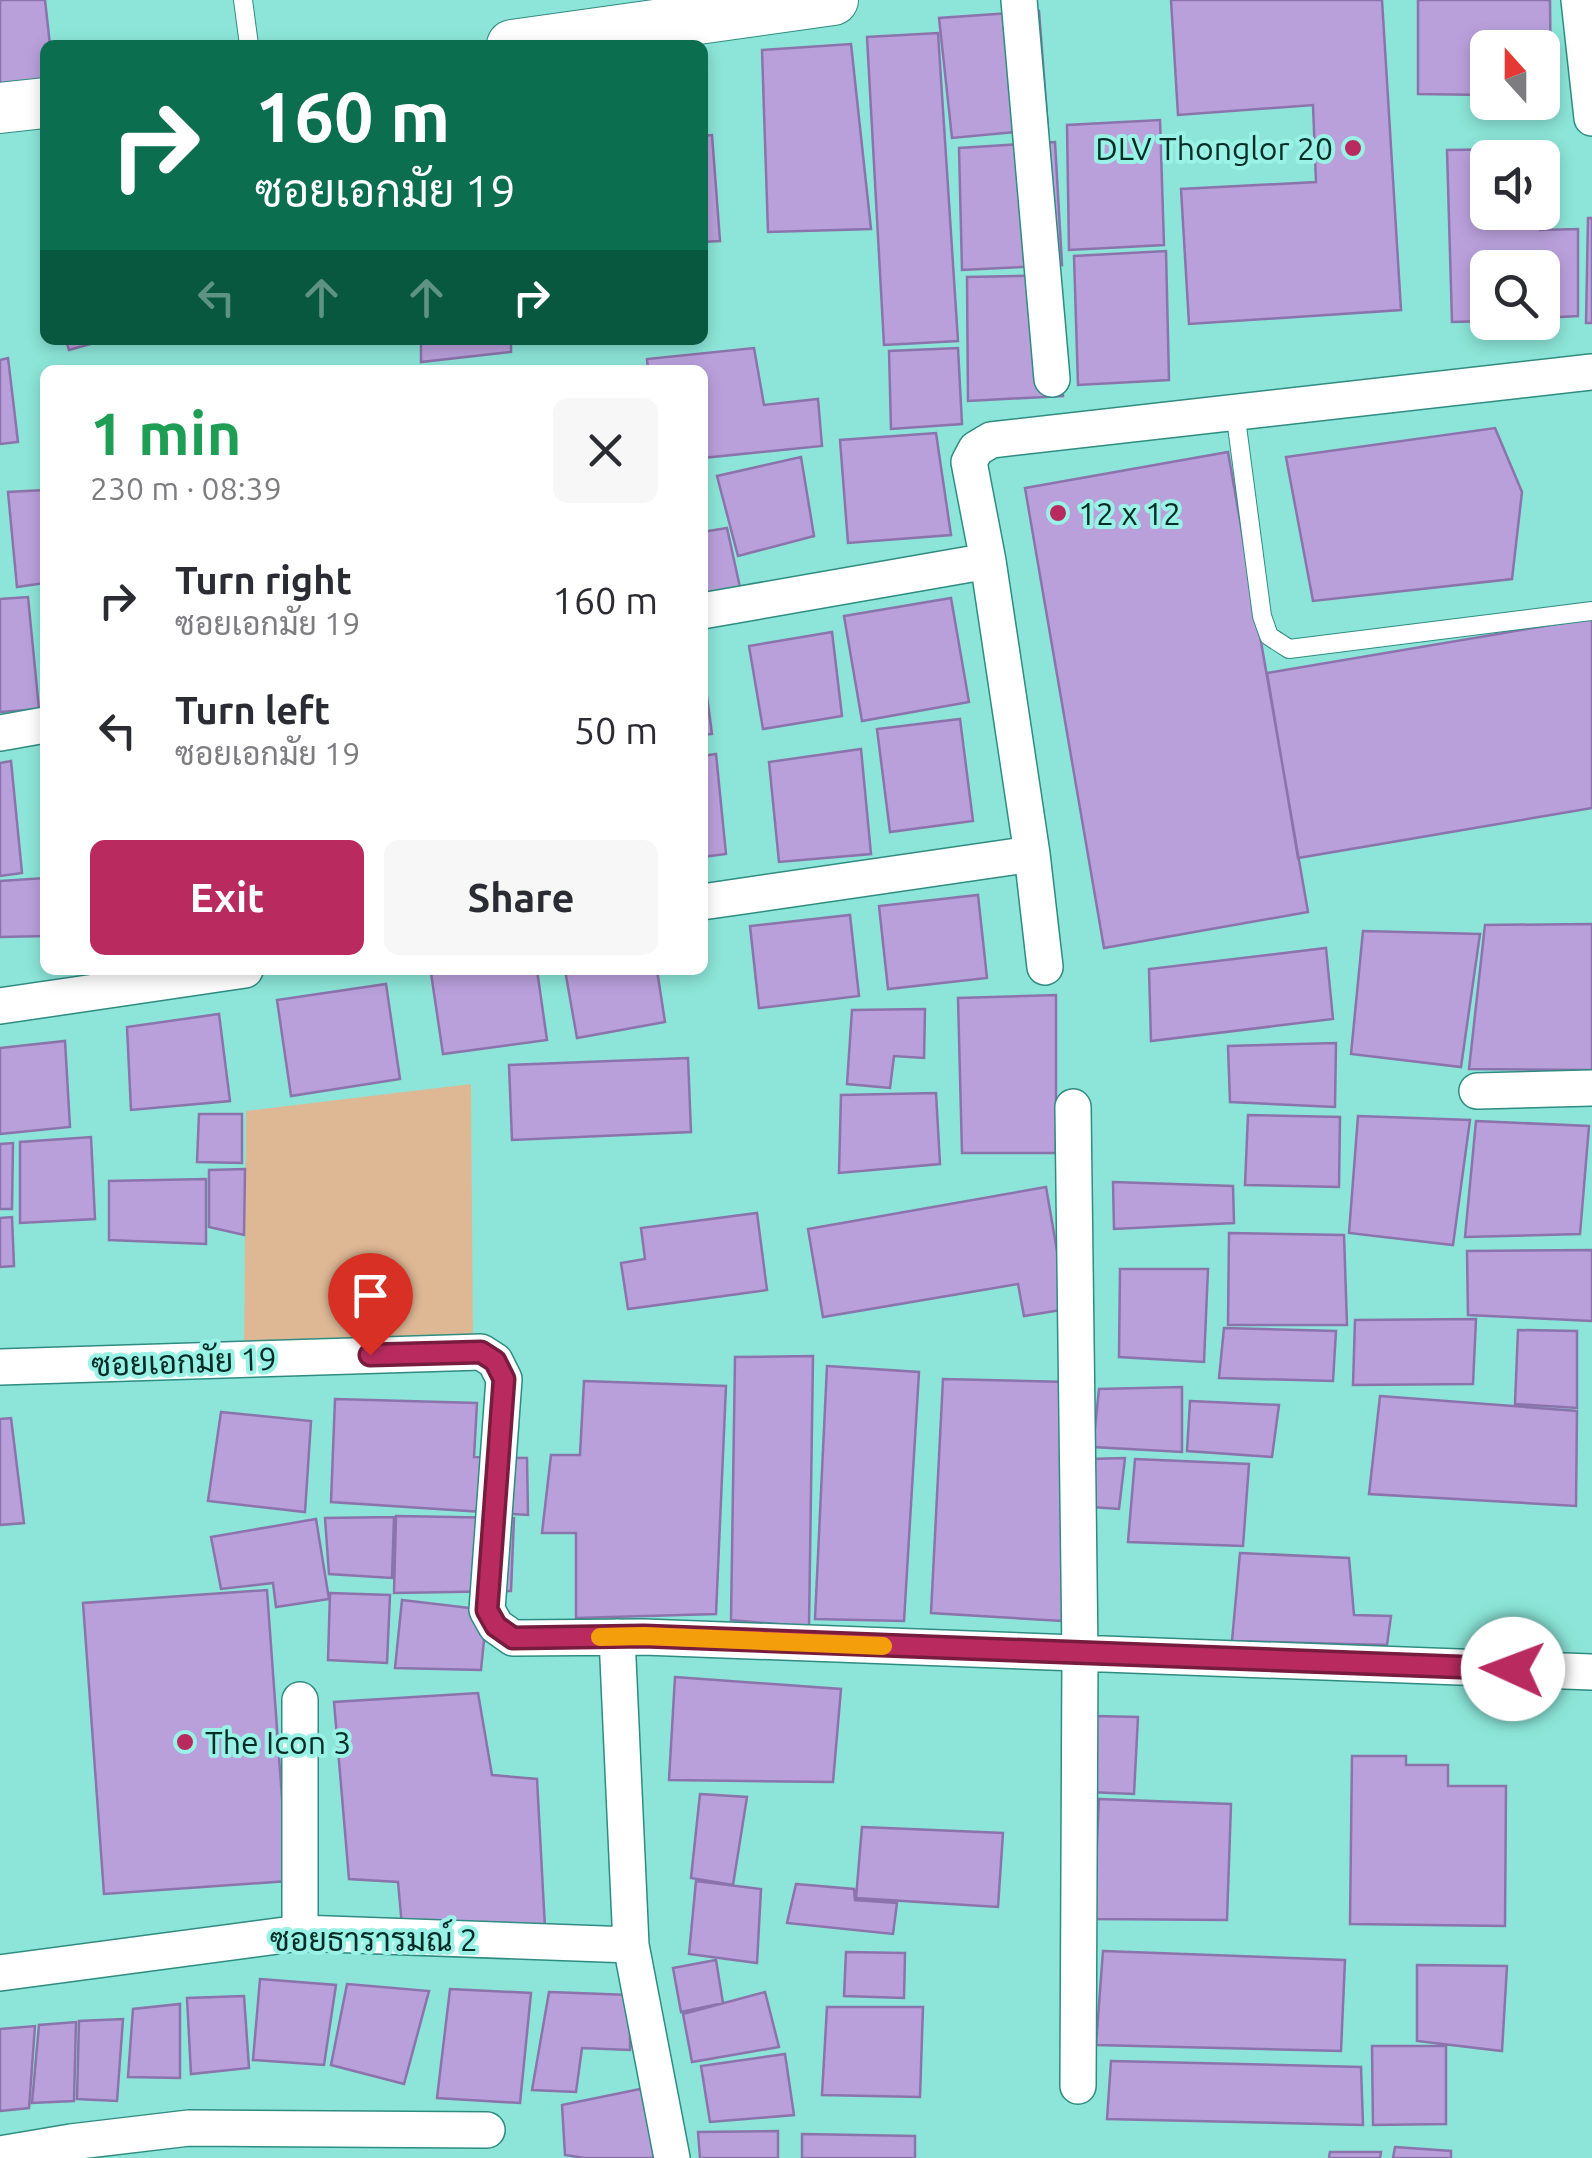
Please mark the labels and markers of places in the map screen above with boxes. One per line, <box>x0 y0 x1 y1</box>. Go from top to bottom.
place label: DLV Thonglor 20 <box>1095 130 1333 166</box>
marker: DLV Thonglor 20 <box>1342 137 1364 159</box>
place label: 12 x 12 <box>1078 495 1181 531</box>
marker: 12 x 12 <box>1047 502 1069 524</box>
pin <box>328 1253 413 1356</box>
place label: The Icon 3 <box>205 1724 351 1760</box>
marker: The Icon 3 <box>174 1731 196 1753</box>

